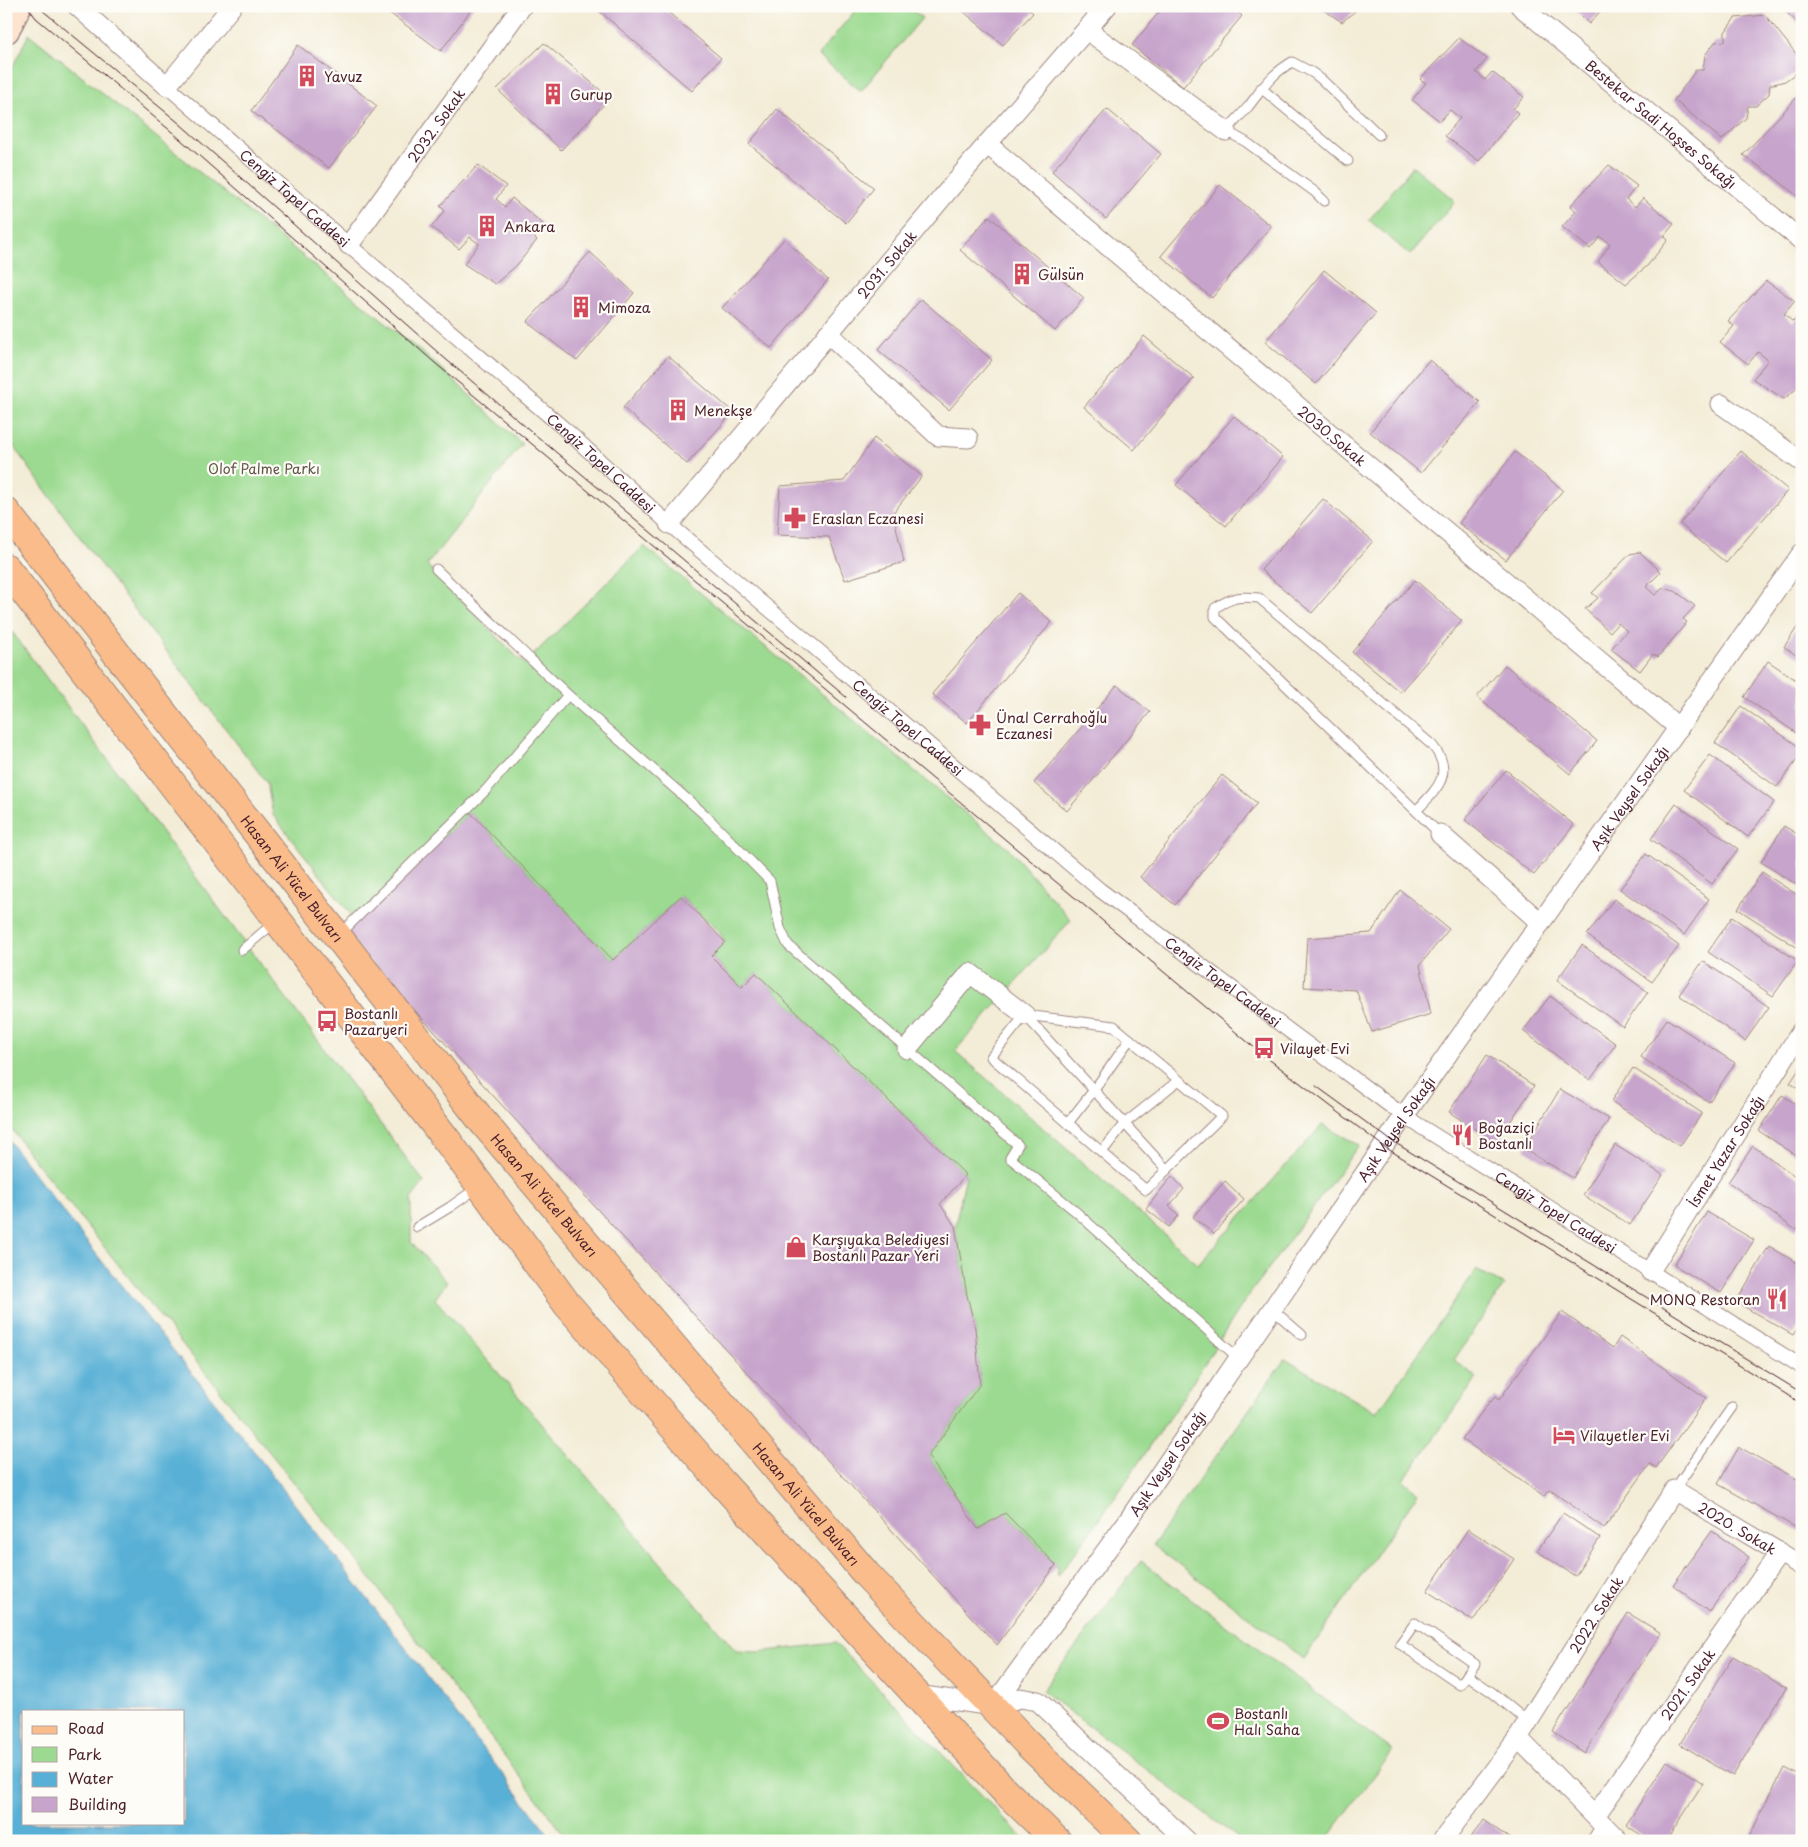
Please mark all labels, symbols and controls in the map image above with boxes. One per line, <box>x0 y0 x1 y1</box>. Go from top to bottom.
street label: Bestekar Sadi Hoşses Sokağı <box>1581 54 1742 193</box>
building icon: Yavuz <box>294 63 320 89</box>
place label: Yavuz <box>324 66 363 87</box>
building icon: Gurup <box>540 81 566 107</box>
street label: 2032. Sokak <box>402 84 470 166</box>
place label: Gurup <box>570 84 612 105</box>
street label: Cengiz Topel Caddesi <box>235 144 355 252</box>
building icon: Ankara <box>474 213 500 239</box>
place label: Ankara <box>504 216 555 237</box>
street label: 2031. Sokak <box>852 226 921 303</box>
building icon: Gülsün <box>1009 261 1035 287</box>
place label: Gülsün <box>1038 264 1084 285</box>
building icon: Mimoza <box>568 294 594 320</box>
place label: Mimoza <box>598 297 651 318</box>
building icon: Menekşe <box>665 397 691 423</box>
place label: Menekşe <box>694 400 752 421</box>
street label: 2030.Sokak <box>1294 400 1371 471</box>
street label: Cengiz Topel Caddesi <box>542 408 660 517</box>
park label: Olof Palme Parkı <box>208 458 320 479</box>
pharmacy icon: Eraslan Eczanesi <box>782 505 808 531</box>
place label: Eraslan Eczanesi <box>812 508 924 529</box>
street label: Cengiz Topel Caddesi <box>848 674 968 780</box>
place label: Ünal Cerrahoğlu Eczanesi <box>996 707 1107 744</box>
pharmacy icon: Ünal Cerrahoğlu Eczanesi <box>967 712 993 738</box>
street label: Aşık Veysel Sokağı <box>1585 741 1673 854</box>
street label: Hasan Ali Yücel Bulvarı <box>236 810 349 946</box>
street label: Cengiz Topel Caddesi <box>1161 931 1286 1032</box>
place label: Bostanlı Pazaryeri <box>344 1003 408 1040</box>
bus stop icon: Bostanlı Pazaryeri <box>314 1008 340 1034</box>
bus stop icon: Vilayet Evi <box>1251 1035 1277 1061</box>
place label: Vilayet Evi <box>1280 1038 1350 1059</box>
street label: Aşık Veysel Sokağı <box>1352 1072 1440 1186</box>
street label: İsmet Yazar Sokağı <box>1682 1091 1769 1211</box>
place label: Boğaziçi Bostanlı <box>1478 1117 1535 1154</box>
restaurant icon: Boğaziçi Bostanlı <box>1449 1122 1475 1148</box>
street label: Hasan Ali Yücel Bulvarı <box>486 1129 603 1261</box>
street label: Cengiz Topel Caddesi <box>1491 1166 1621 1258</box>
place label: Karşıyaka Belediyesi Bostanlı Pazar Yeri <box>812 1229 949 1266</box>
shop icon: Karşıyaka Belediyesi Bostanlı Pazar Yeri <box>783 1234 809 1260</box>
restaurant icon: MONQ Restoran <box>1764 1286 1790 1312</box>
place label: MONQ Restoran <box>1650 1289 1760 1310</box>
street label: Aşık Veysel Sokağı <box>1124 1406 1211 1520</box>
hotel icon: Vilayetler Evi <box>1551 1422 1577 1448</box>
place label: Vilayetler Evi <box>1580 1425 1670 1446</box>
street label: Hasan Ali Yücel Bulvarı <box>748 1438 865 1570</box>
street label: 2020. Sokak <box>1695 1496 1781 1559</box>
street label: 2022. Sokak <box>1564 1572 1628 1657</box>
street label: 2021. Sokak <box>1655 1644 1720 1724</box>
place label: Bostanlı Halı Saha <box>1234 1703 1300 1740</box>
sports icon: Bostanlı Halı Saha <box>1205 1708 1231 1734</box>
legend <box>22 1710 185 1824</box>
text: Road <box>68 1716 104 1739</box>
text: Park <box>68 1742 102 1765</box>
text: Water <box>68 1766 113 1789</box>
text: Building <box>68 1792 127 1815</box>

